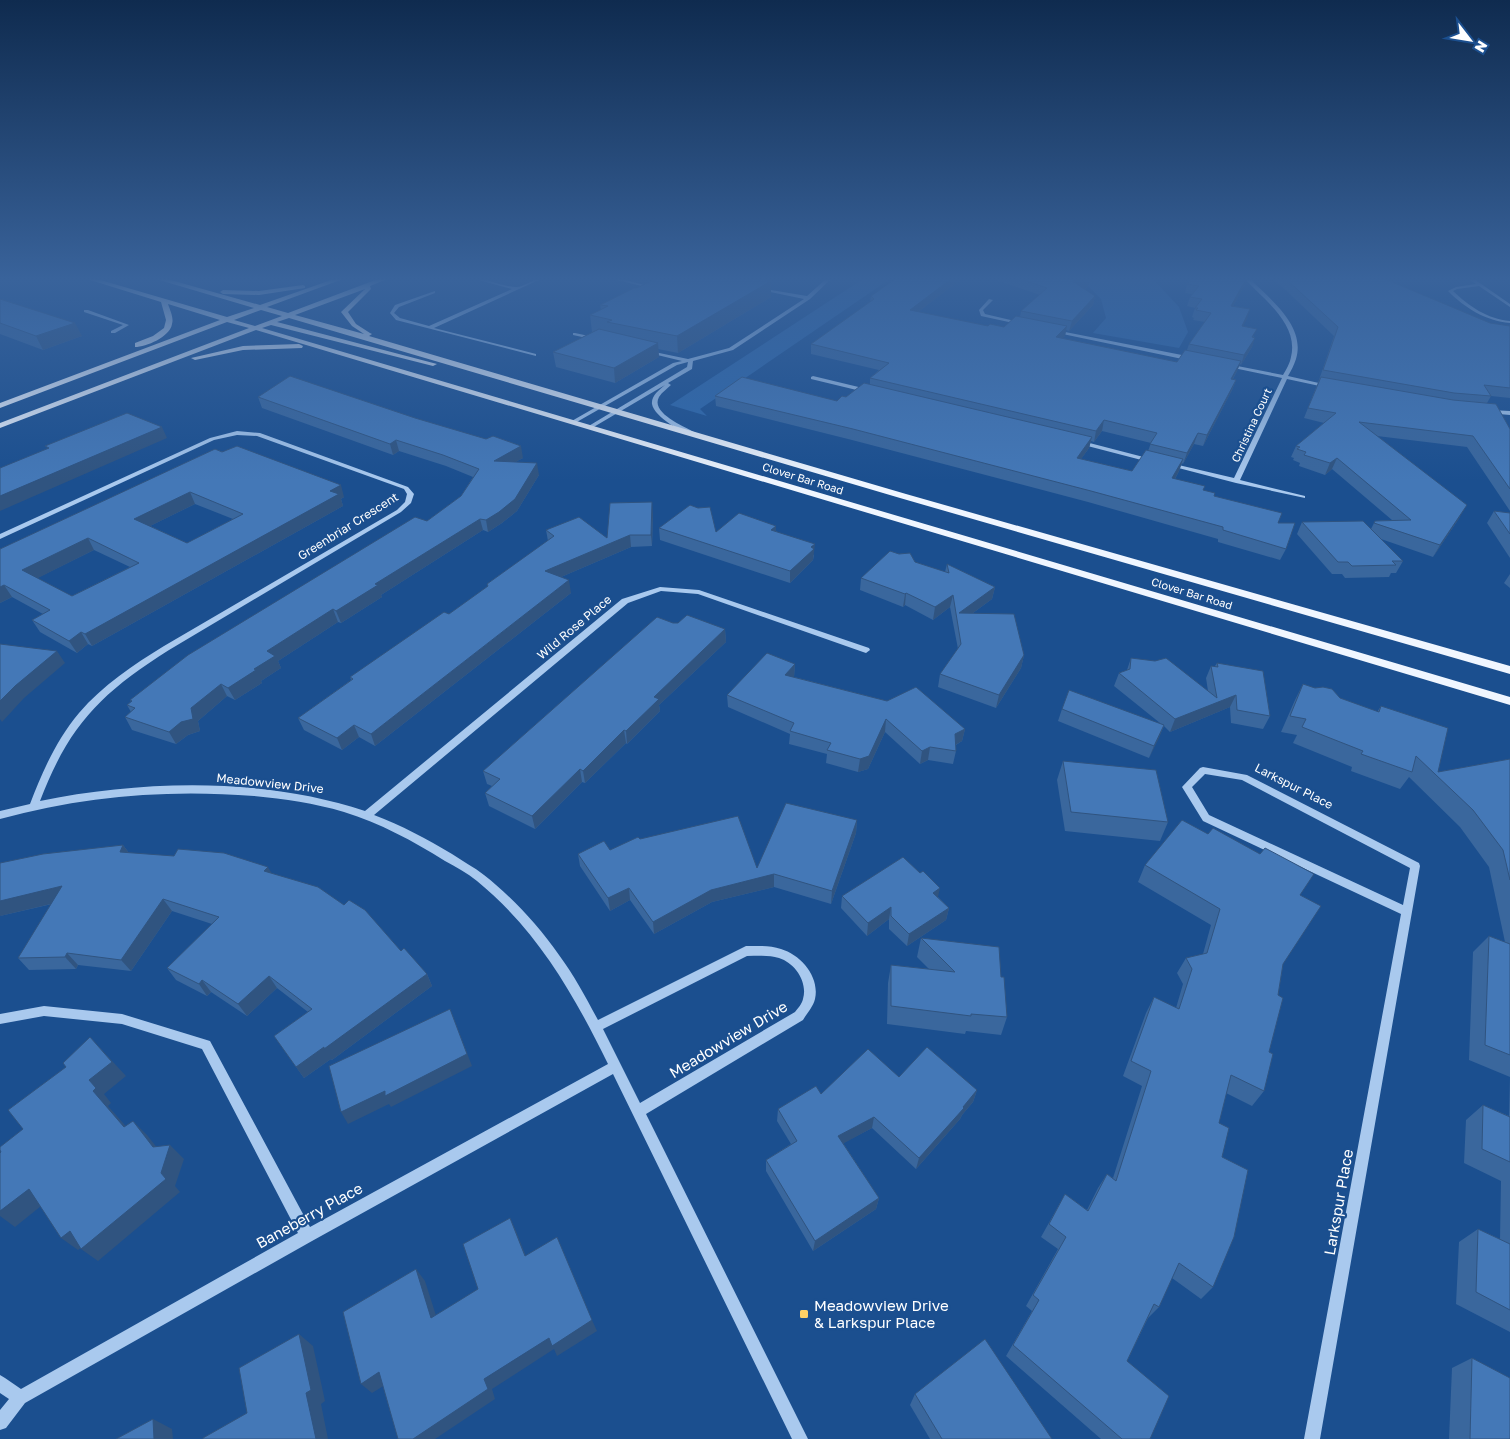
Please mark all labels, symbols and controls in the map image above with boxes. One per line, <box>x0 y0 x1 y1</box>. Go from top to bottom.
north arrow <box>1445 15 1495 65</box>
text: N <box>1472 38 1492 56</box>
street label: Christina Court <box>1228 386 1274 464</box>
street label: Clover Bar Road <box>761 459 845 497</box>
street label: Greenbriar Crescent <box>295 489 401 563</box>
street label: Clover Bar Road <box>1150 574 1234 612</box>
street label: Wild Rose Place <box>534 592 614 662</box>
street label: Larkspur Place <box>1252 760 1336 812</box>
street label: Meadowview Drive <box>216 770 324 796</box>
street label: Meadowview Drive <box>666 996 791 1081</box>
street label: Larkspur Place <box>1320 1147 1356 1256</box>
street label: Baneberry Place <box>253 1178 366 1252</box>
place label: Meadowview Drive & Larkspur Place <box>814 1296 949 1331</box>
marker: Meadowview Drive & Larkspur Place <box>798 1308 810 1320</box>

